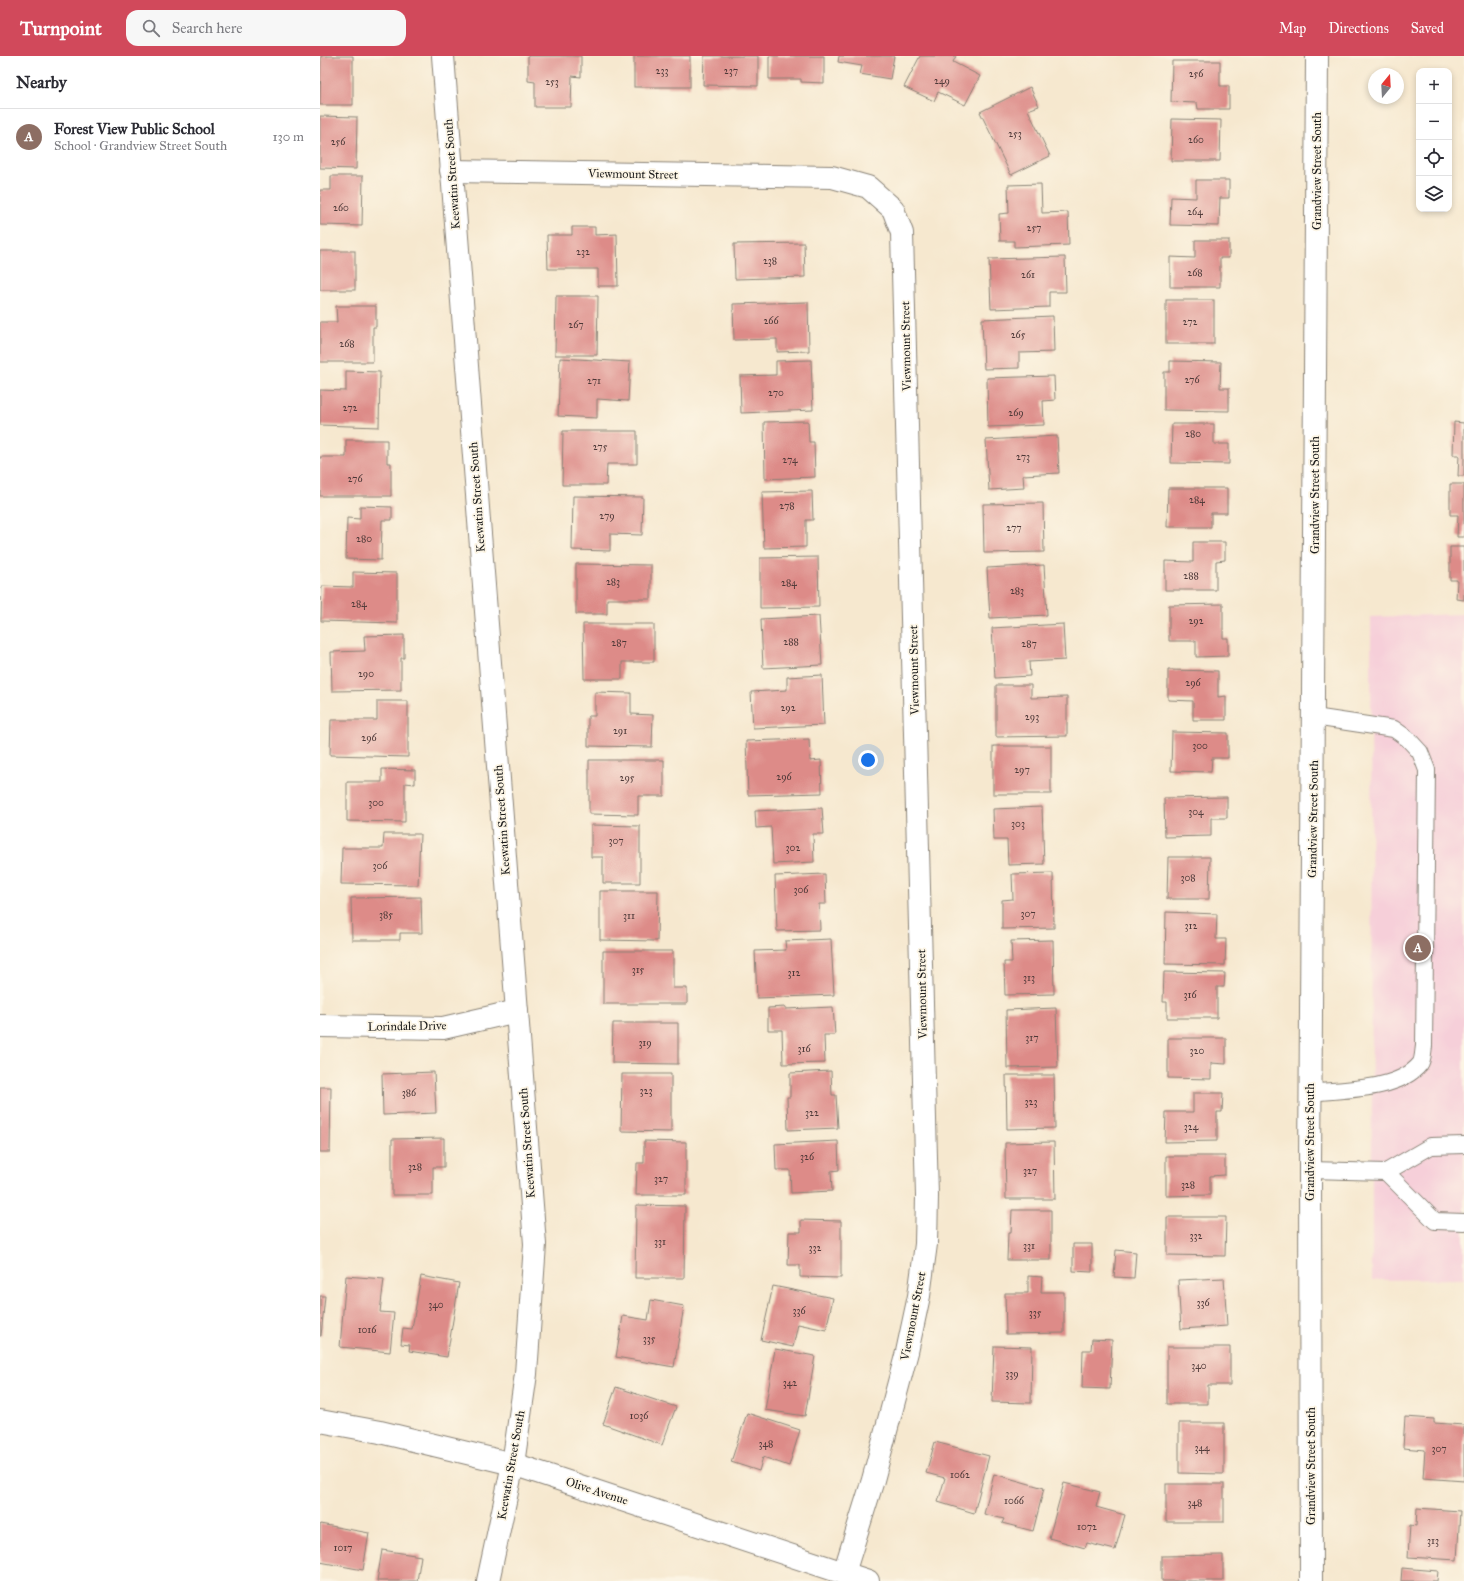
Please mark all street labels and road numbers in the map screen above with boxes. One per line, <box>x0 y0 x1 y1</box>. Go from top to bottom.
street label: Grandview Street South <box>1310 112 1324 230</box>
street label: Keewatin Street South <box>441 118 463 230</box>
street label: Viewmount Street <box>587 166 679 182</box>
street label: Viewmount Street <box>898 300 914 392</box>
street label: Grandview Street South <box>1308 436 1322 554</box>
street label: Keewatin Street South <box>466 441 488 553</box>
street label: Viewmount Street <box>906 624 922 716</box>
street label: Grandview Street South <box>1305 760 1321 878</box>
street label: Keewatin Street South <box>491 764 513 876</box>
street label: Viewmount Street <box>914 948 930 1040</box>
street label: Lorindale Drive <box>367 1018 447 1034</box>
street label: Grandview Street South <box>1303 1083 1317 1201</box>
street label: Keewatin Street South <box>516 1087 538 1199</box>
street label: Viewmount Street <box>897 1270 929 1363</box>
street label: Grandview Street South <box>1304 1407 1318 1525</box>
street label: Keewatin Street South <box>494 1409 528 1521</box>
street label: Olive Avenue <box>564 1474 630 1508</box>

